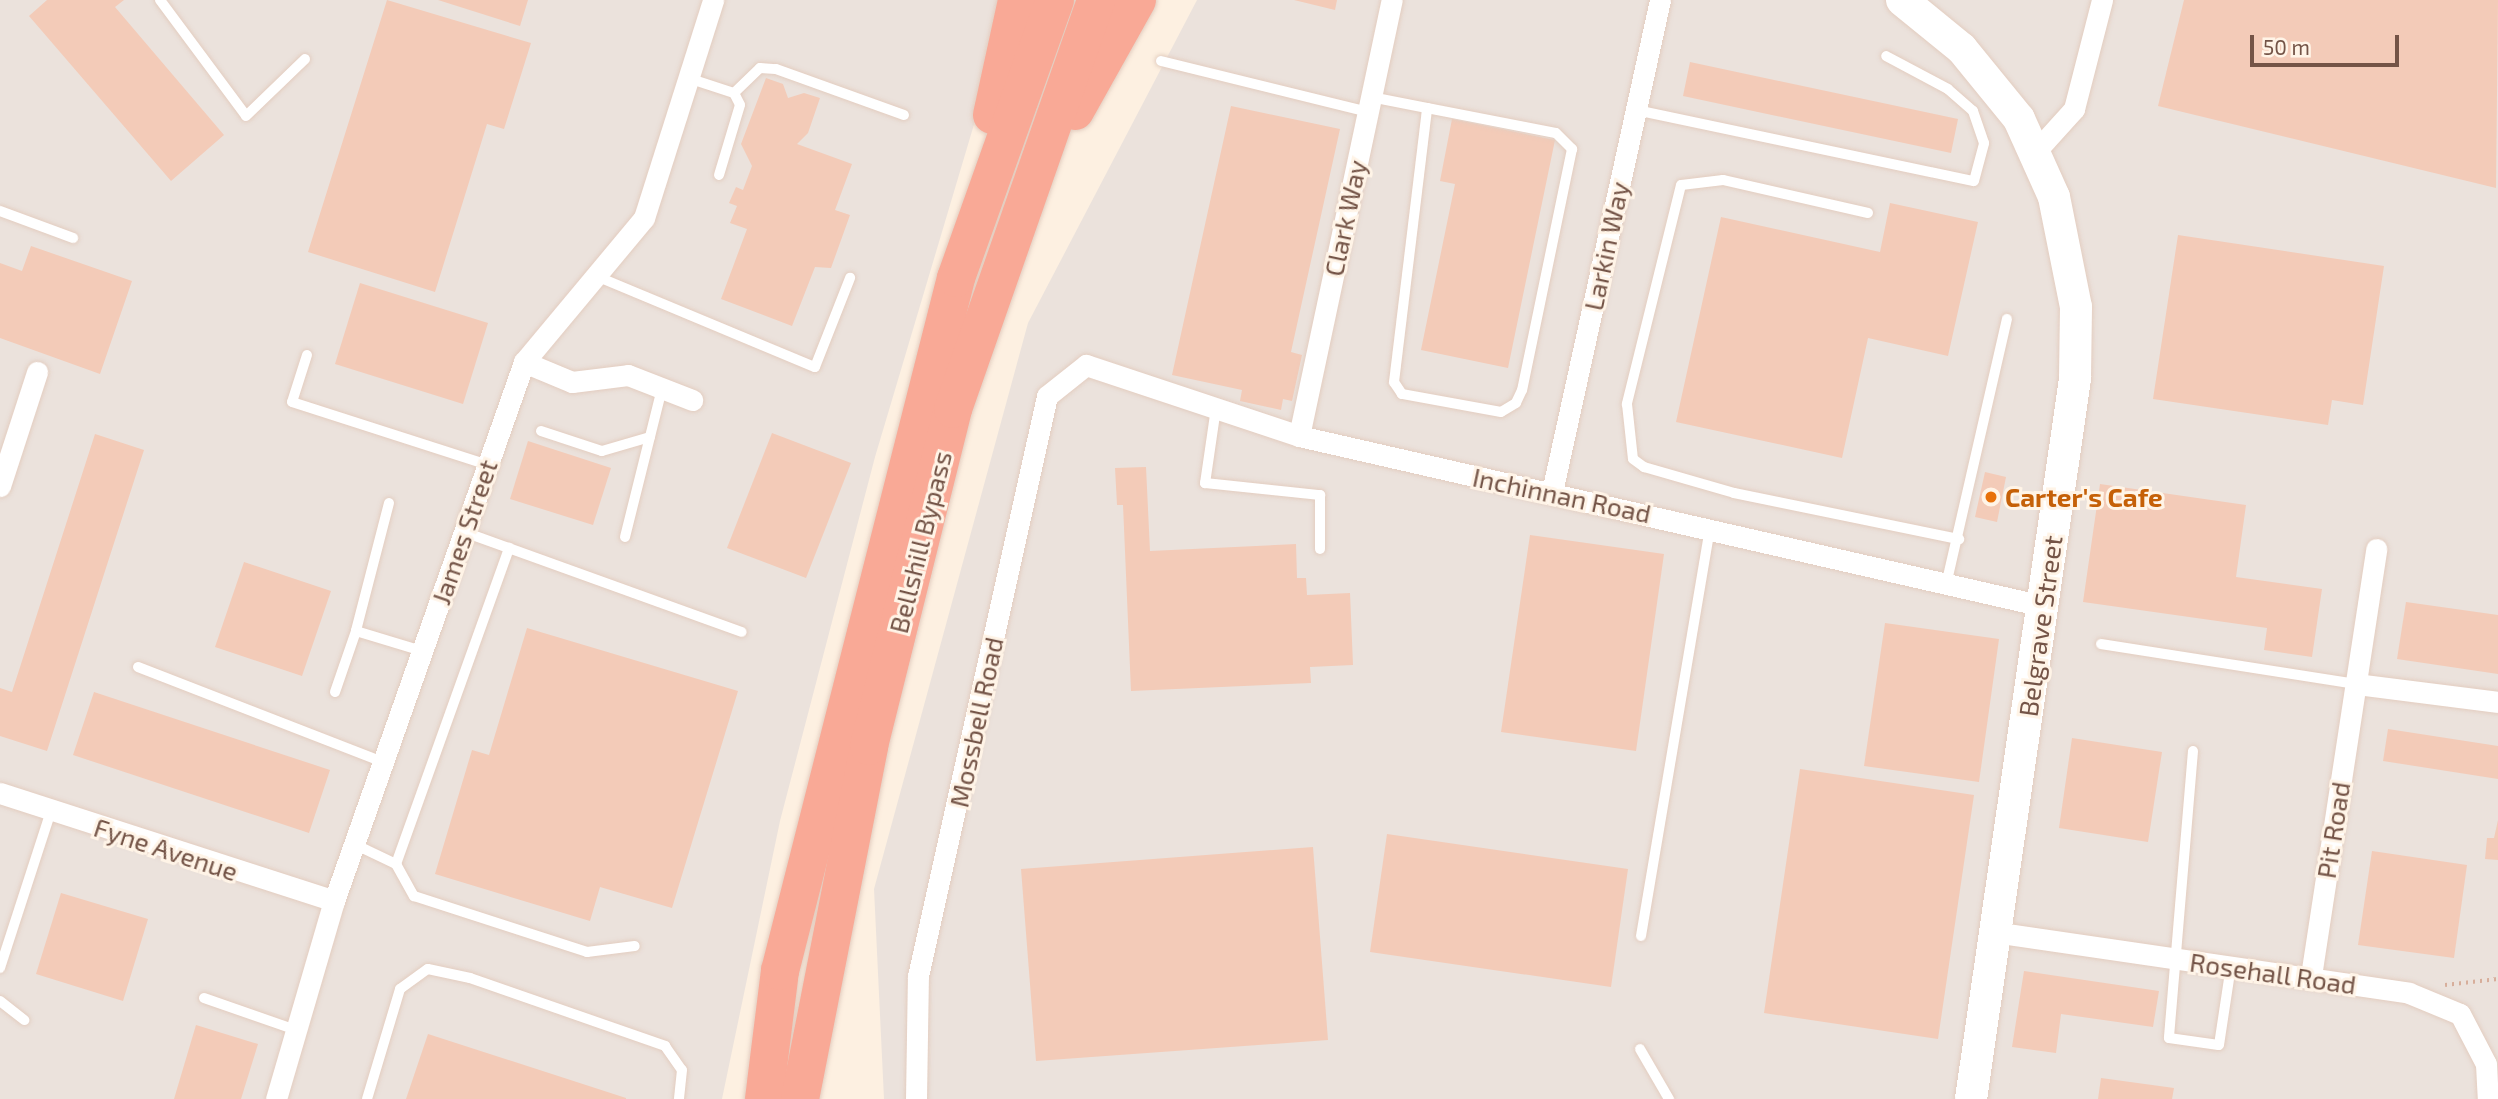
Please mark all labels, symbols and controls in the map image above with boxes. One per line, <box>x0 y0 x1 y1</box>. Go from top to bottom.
scale bar <box>2253 21 2402 65</box>
text: 50 m <box>2263 34 2310 59</box>
street label: Clark Way <box>1317 157 1373 279</box>
street label: Larkin Way <box>1577 179 1635 313</box>
street label: Bellshill Bypass <box>882 447 958 637</box>
street label: James Street <box>425 455 503 609</box>
street label: Inchinnan Road <box>1470 461 1654 529</box>
place label: Carter's Cafe <box>2005 481 2163 513</box>
marker: Carter's Cafe <box>1983 489 1999 505</box>
street label: Belgrave Street <box>2012 533 2068 719</box>
street label: Mossbell Road <box>943 634 1009 810</box>
street label: Pit Road <box>2310 779 2356 881</box>
street label: Fyne Avenue <box>90 811 242 887</box>
street label: Rosehall Road <box>2187 946 2359 1000</box>

